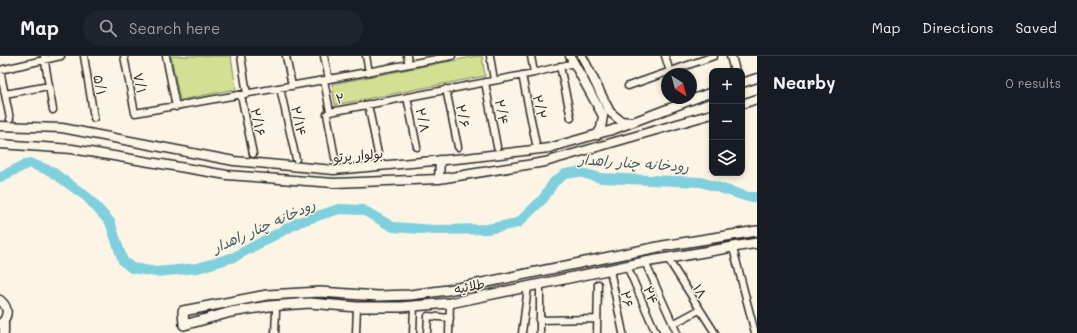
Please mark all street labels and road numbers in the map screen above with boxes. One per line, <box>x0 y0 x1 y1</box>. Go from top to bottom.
street label: ۷/۱ <box>130 71 151 95</box>
street label: ۵/۱ <box>90 73 111 97</box>
street label: ۲ <box>334 88 346 107</box>
street label: ۲/۲ <box>530 93 551 121</box>
street label: ۲/۴ <box>492 98 513 126</box>
street label: ۲/۶ <box>453 103 474 129</box>
street label: ۲/۱۴ <box>288 104 311 137</box>
street label: ۲/۱۶ <box>247 106 270 138</box>
street label: ۲/۸ <box>413 106 434 134</box>
street label: بولوار پرتو <box>331 144 384 166</box>
street label: طلائیه <box>452 274 486 298</box>
street label: ۱۸ <box>690 280 711 301</box>
street label: ۲۴ <box>640 283 663 307</box>
street label: ۲۶ <box>617 289 638 309</box>

